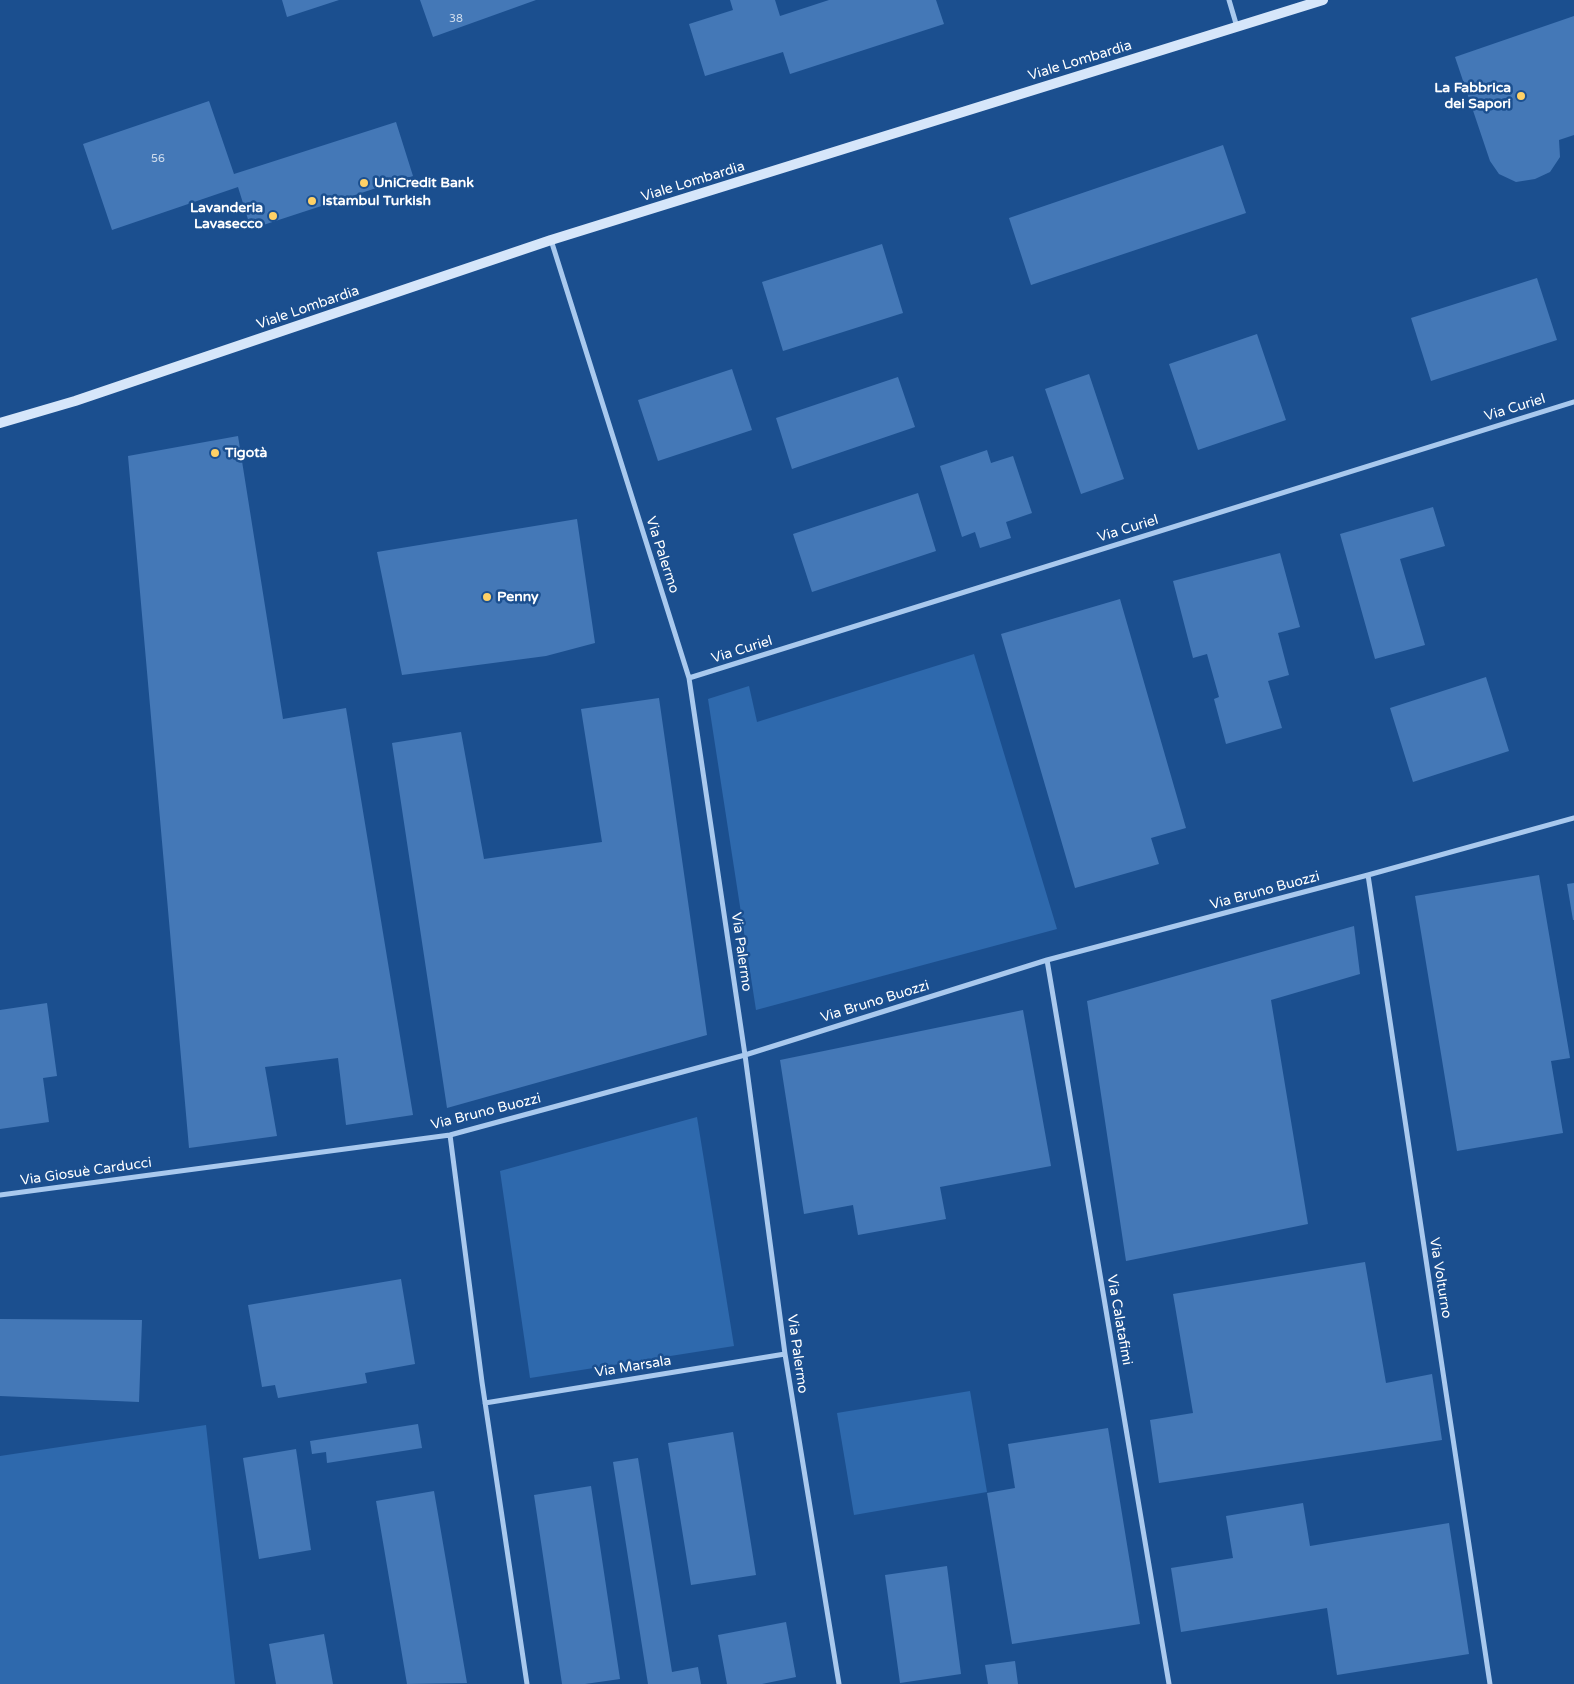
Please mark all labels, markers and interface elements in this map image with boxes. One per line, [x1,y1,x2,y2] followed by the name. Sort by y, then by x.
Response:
[449,12,463,26] house number: 38
[1026,37,1134,85] street label: Viale Lombardia
[1434,80,1511,112] place label: La Fabbrica dei Sapori
[1515,90,1527,102] marker: La Fabbrica dei Sapori
[151,152,165,166] house number: 56
[639,158,747,206] street label: Viale Lombardia
[374,175,474,191] place label: UniCredit Bank
[358,177,370,189] marker: UniCredit Bank
[322,193,431,209] place label: Istambul Turkish
[306,195,318,207] marker: Istambul Turkish
[190,200,263,232] place label: Lavanderia Lavasecco
[267,210,279,222] marker: Lavanderia Lavasecco
[254,283,362,333] street label: Viale Lombardia
[1482,391,1548,425] street label: Via Curiel
[225,445,267,461] place label: Tigotà
[209,447,221,459] marker: Tigotà
[1095,512,1161,546] street label: Via Curiel
[642,515,682,595] street label: Via Palermo
[497,589,539,605] place label: Penny
[481,591,493,603] marker: Penny
[709,633,775,667] street label: Via Curiel
[1208,868,1322,914] street label: Via Bruno Buozzi
[727,911,755,993] street label: Via Palermo
[819,977,931,1027] street label: Via Bruno Buozzi
[429,1090,543,1134] street label: Via Bruno Buozzi
[19,1154,153,1190] street label: Via Giosuè Carducci
[1425,1236,1455,1320] street label: Via Volturno
[1103,1273,1135,1367] street label: Via Calatafimi
[783,1313,811,1395] street label: Via Palermo
[594,1353,672,1381] street label: Via Marsala

